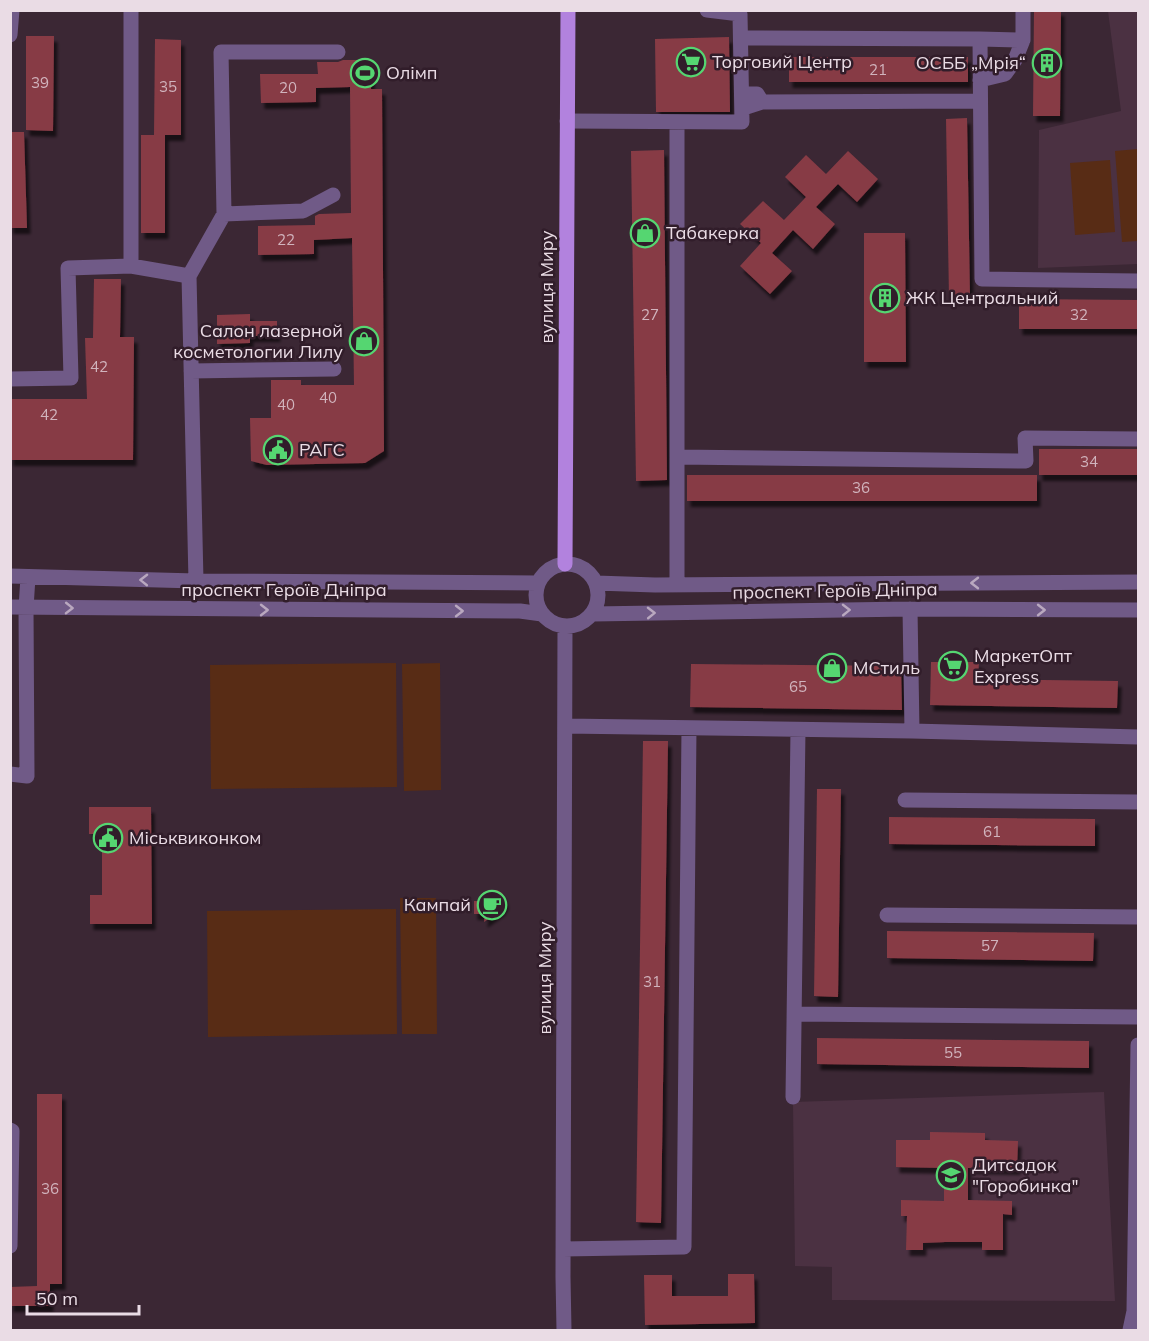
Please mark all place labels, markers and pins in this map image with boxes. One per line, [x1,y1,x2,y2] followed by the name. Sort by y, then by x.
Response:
[675,46,707,78] supermarket icon: Торговий Центр
[1031,47,1063,79] building icon: ОСББ „Мрія“
[712,50,852,73] place label: Торговий Центр
[916,51,1026,74] place label: ОСББ „Мрія“
[349,57,381,89] sports icon: Олімп
[386,61,438,84] place label: Олімп
[629,217,661,249] shop icon: Табакерка
[666,221,759,244] place label: Табакерка
[869,282,901,314] building icon: ЖК Центральний
[906,286,1058,309] place label: ЖК Центральний
[173,319,343,363] place label: Салон лазерной косметологии Лилу
[348,325,380,357] shop icon: Салон лазерной косметологии Лилу
[262,434,294,466] public building icon: РАГС
[299,438,345,461] place label: РАГС
[974,644,1073,688] place label: МаркетОпт Express
[937,650,969,682] supermarket icon: МаркетОпт Express
[816,652,848,684] shop icon: МСтиль
[853,656,920,679] place label: МСтиль
[92,822,124,854] public building icon: Міськвиконком
[129,826,261,849] place label: Міськвиконком
[476,889,508,921] cafe icon: Кампай
[404,893,471,916] place label: Кампай
[972,1153,1078,1197] place label: Дитсадок "Горобинка"
[935,1159,967,1191] school or university icon: Дитсадок "Горобинка"

